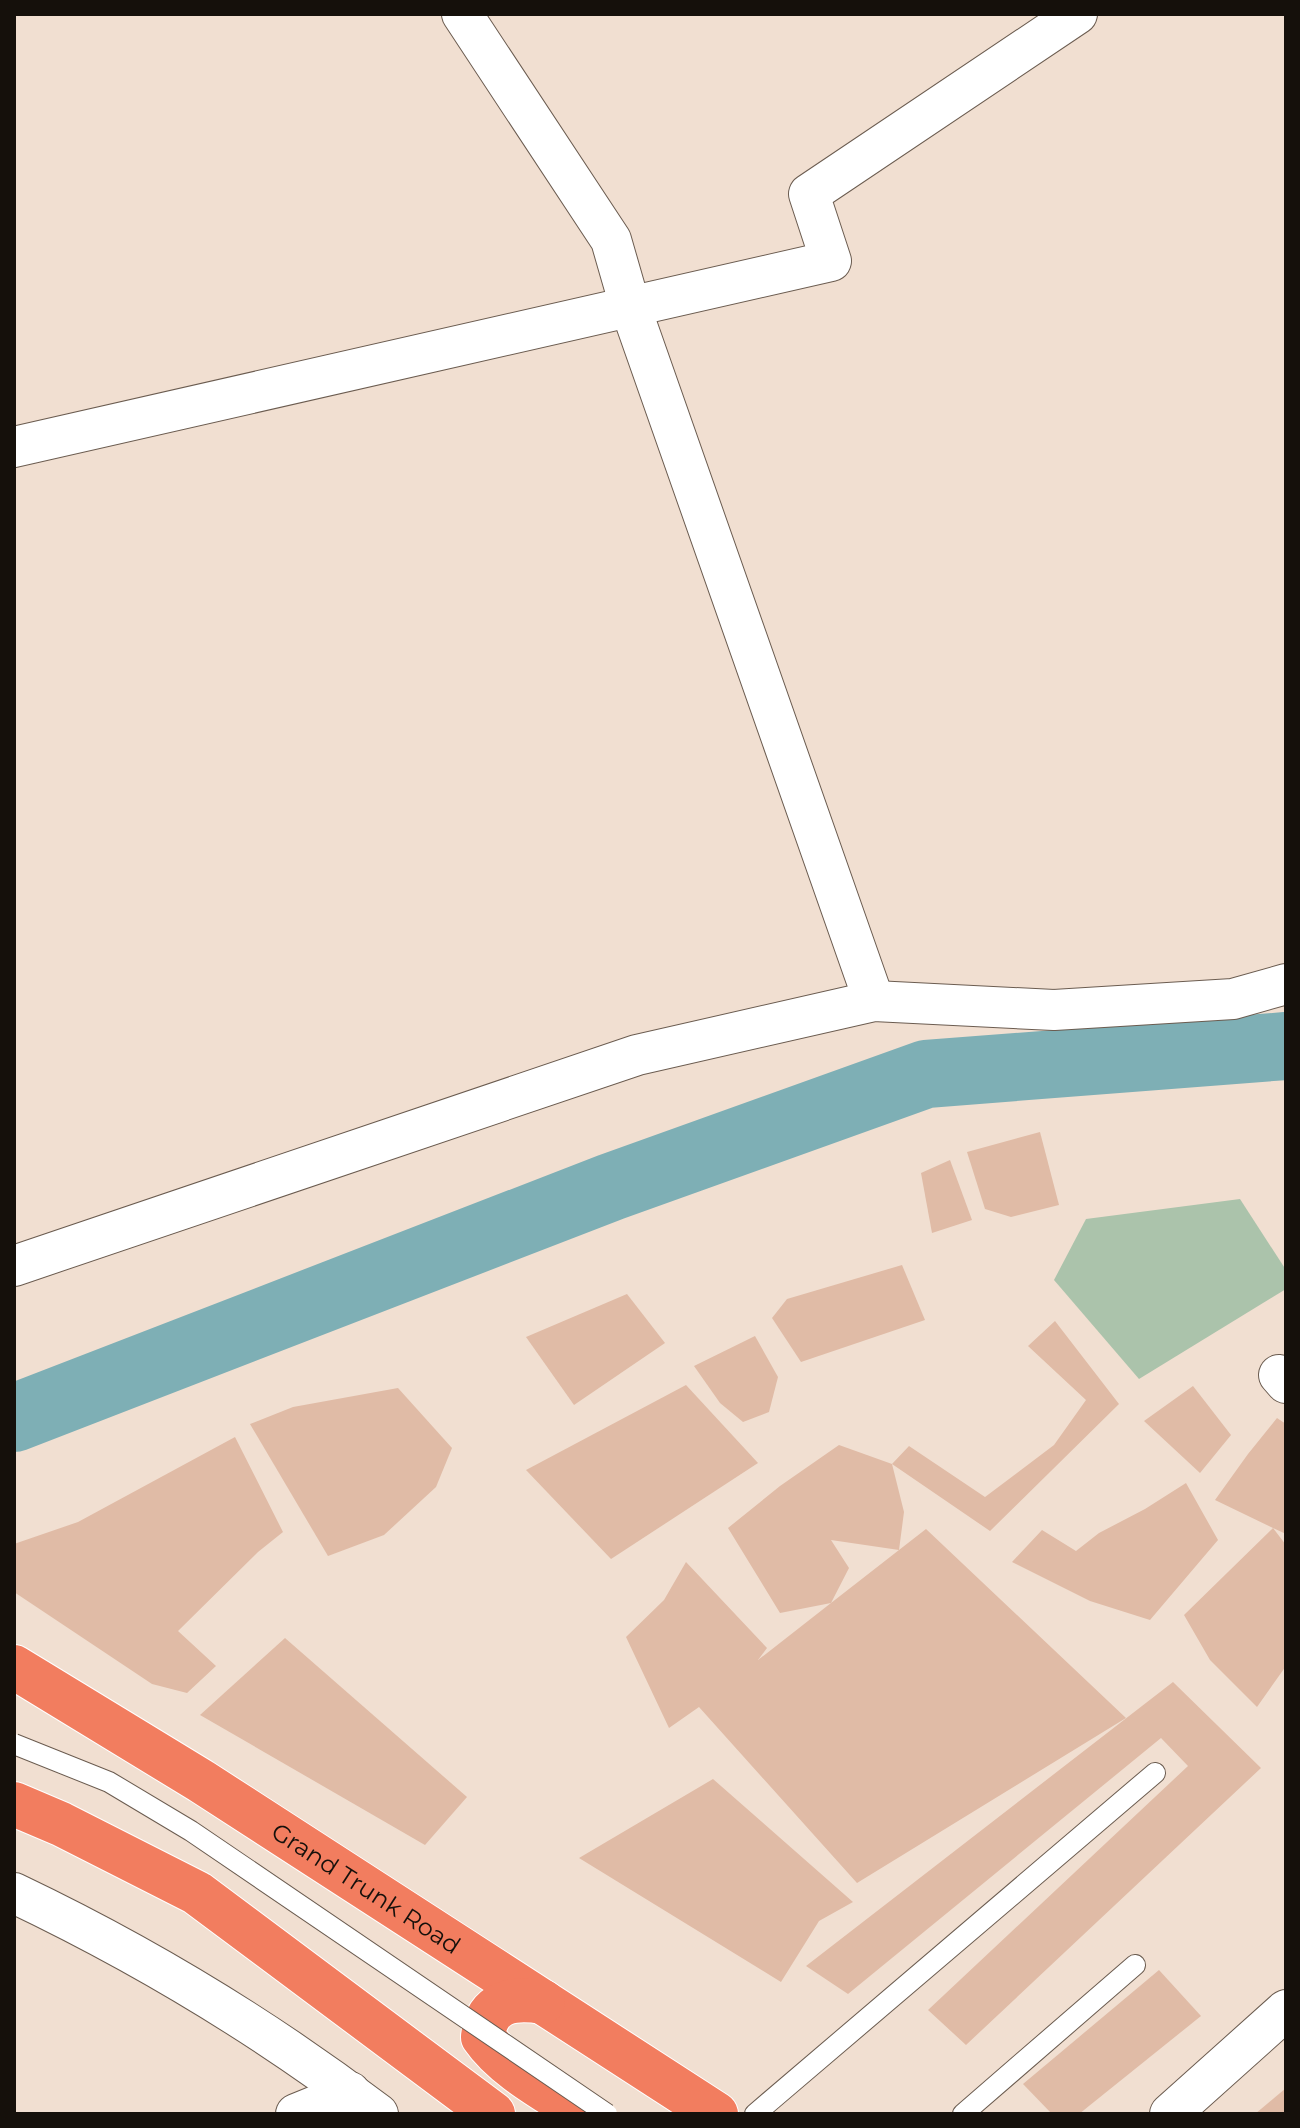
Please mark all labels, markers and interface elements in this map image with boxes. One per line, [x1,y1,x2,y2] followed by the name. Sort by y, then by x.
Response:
[267,1816,466,1960] street label: Grand Trunk Road

